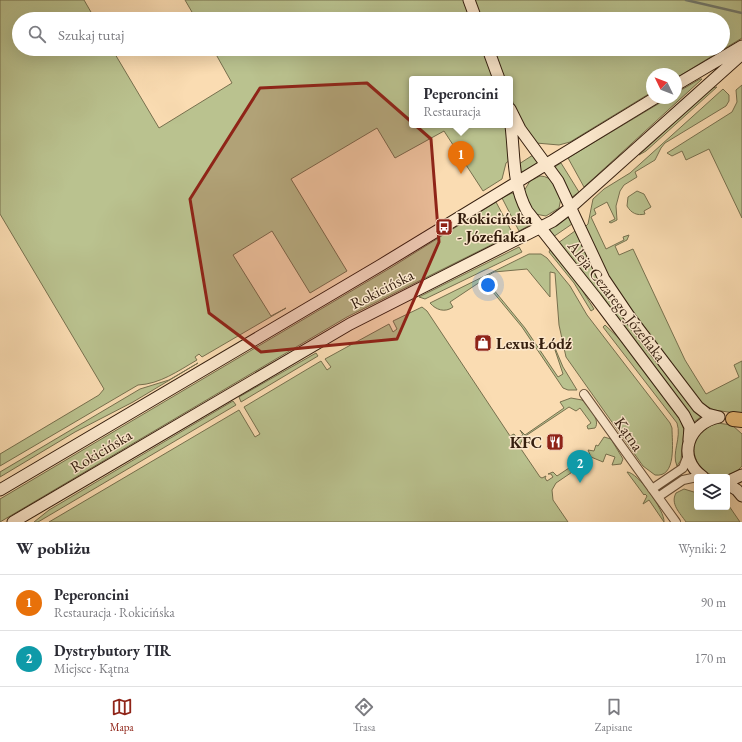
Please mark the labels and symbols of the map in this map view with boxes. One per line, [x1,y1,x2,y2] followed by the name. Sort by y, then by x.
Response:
[646,68,682,104] north arrow
[448,141,474,174] pin: 1
[457,208,533,247] place label: Rokicińska - Józefiaka
[434,217,454,237] bus stop icon: Rokicińska - Józefiaka
[563,235,671,366] street label: Aleja Cezarego Józefiaka
[347,264,418,314] street label: Rokicińska
[478,275,498,295] your location
[473,333,493,353] shop icon: Lexus Łódź
[496,333,572,354] place label: Lexus Łódź
[610,413,649,456] street label: Kątna
[66,424,136,478] street label: Rokicińska
[510,432,542,453] place label: KFC
[545,432,565,452] restaurant icon: KFC
[567,450,593,483] pin: 2

